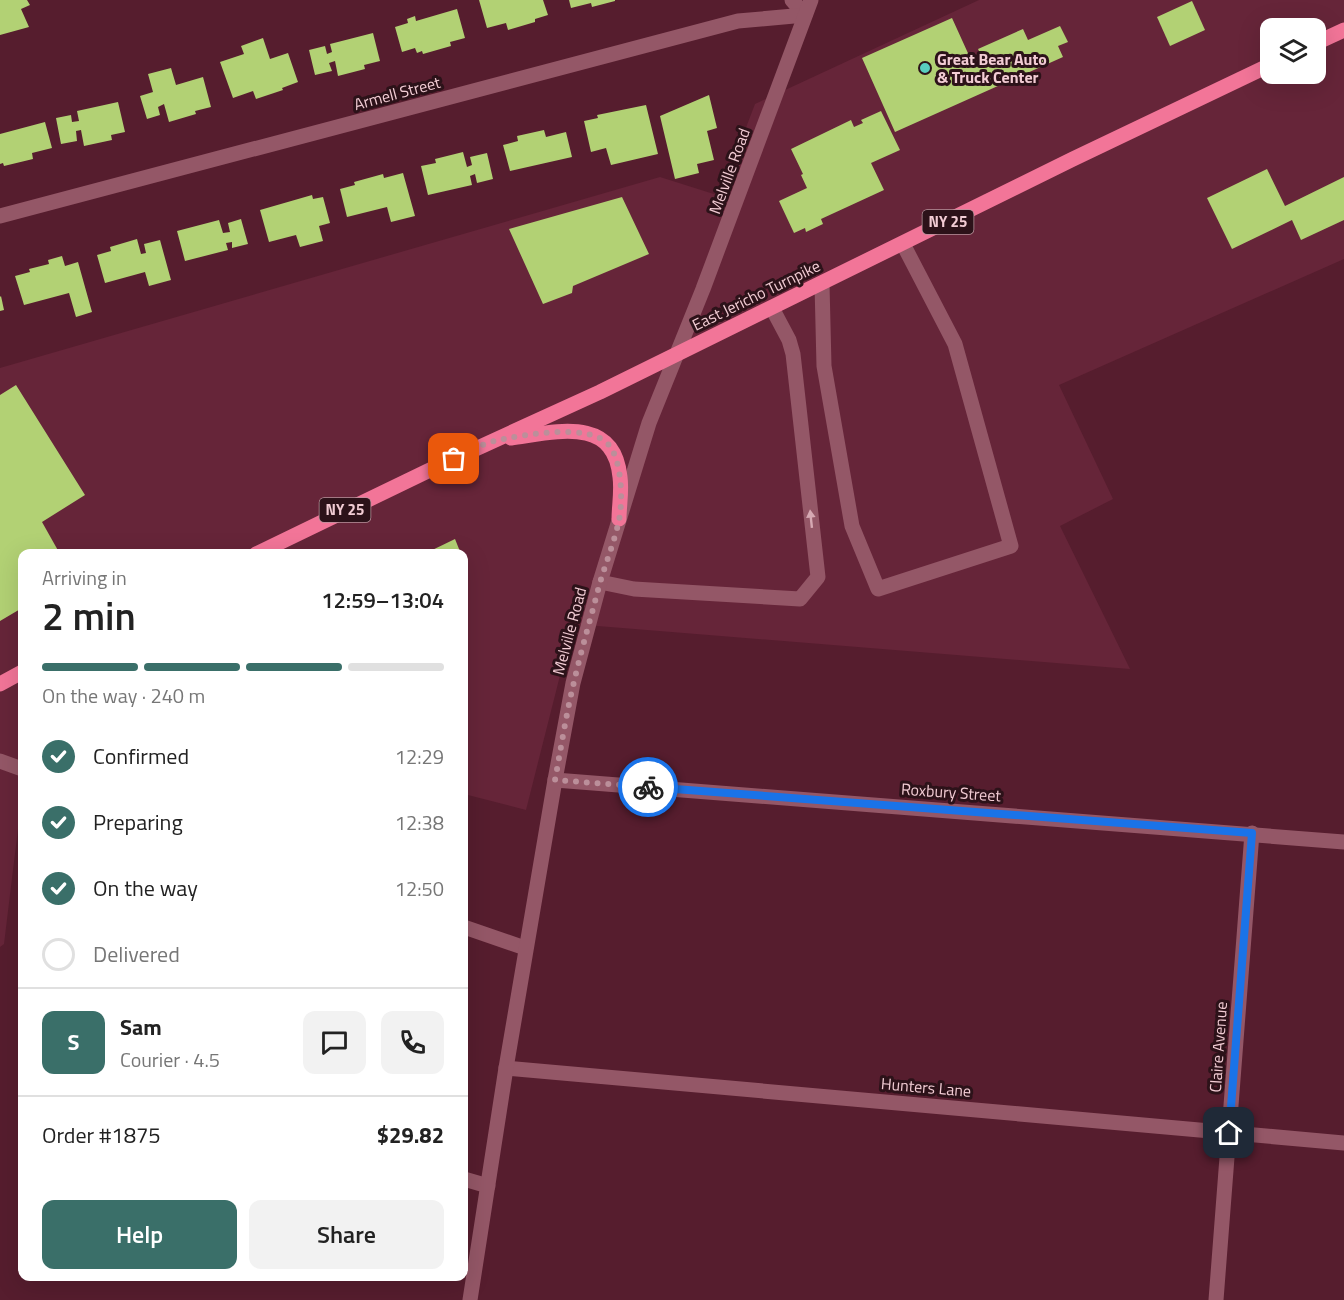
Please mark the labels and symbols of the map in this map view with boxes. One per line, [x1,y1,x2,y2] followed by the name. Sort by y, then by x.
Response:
[937,47,1047,89] place label: Great Bear Auto & Truck Center
[918,61,932,75] marker: Great Bear Auto & Truck Center
[351,70,443,116] street label: Armell Street
[702,125,756,217] street label: Melville Road
[922,210,974,234] road number: NY 25
[688,254,824,336] street label: East Jericho Turnpike
[428,433,479,484] pin
[320,498,370,522] road number: NY 25
[806,510,816,529] one-way arrow
[546,584,592,678] street label: Melville Road
[618,757,678,817] courier
[900,777,1002,807] street label: Roxbury Street
[1203,1001,1233,1093] street label: Claire Avenue
[880,1071,972,1103] street label: Hunters Lane
[1203,1107,1254,1158] pin

